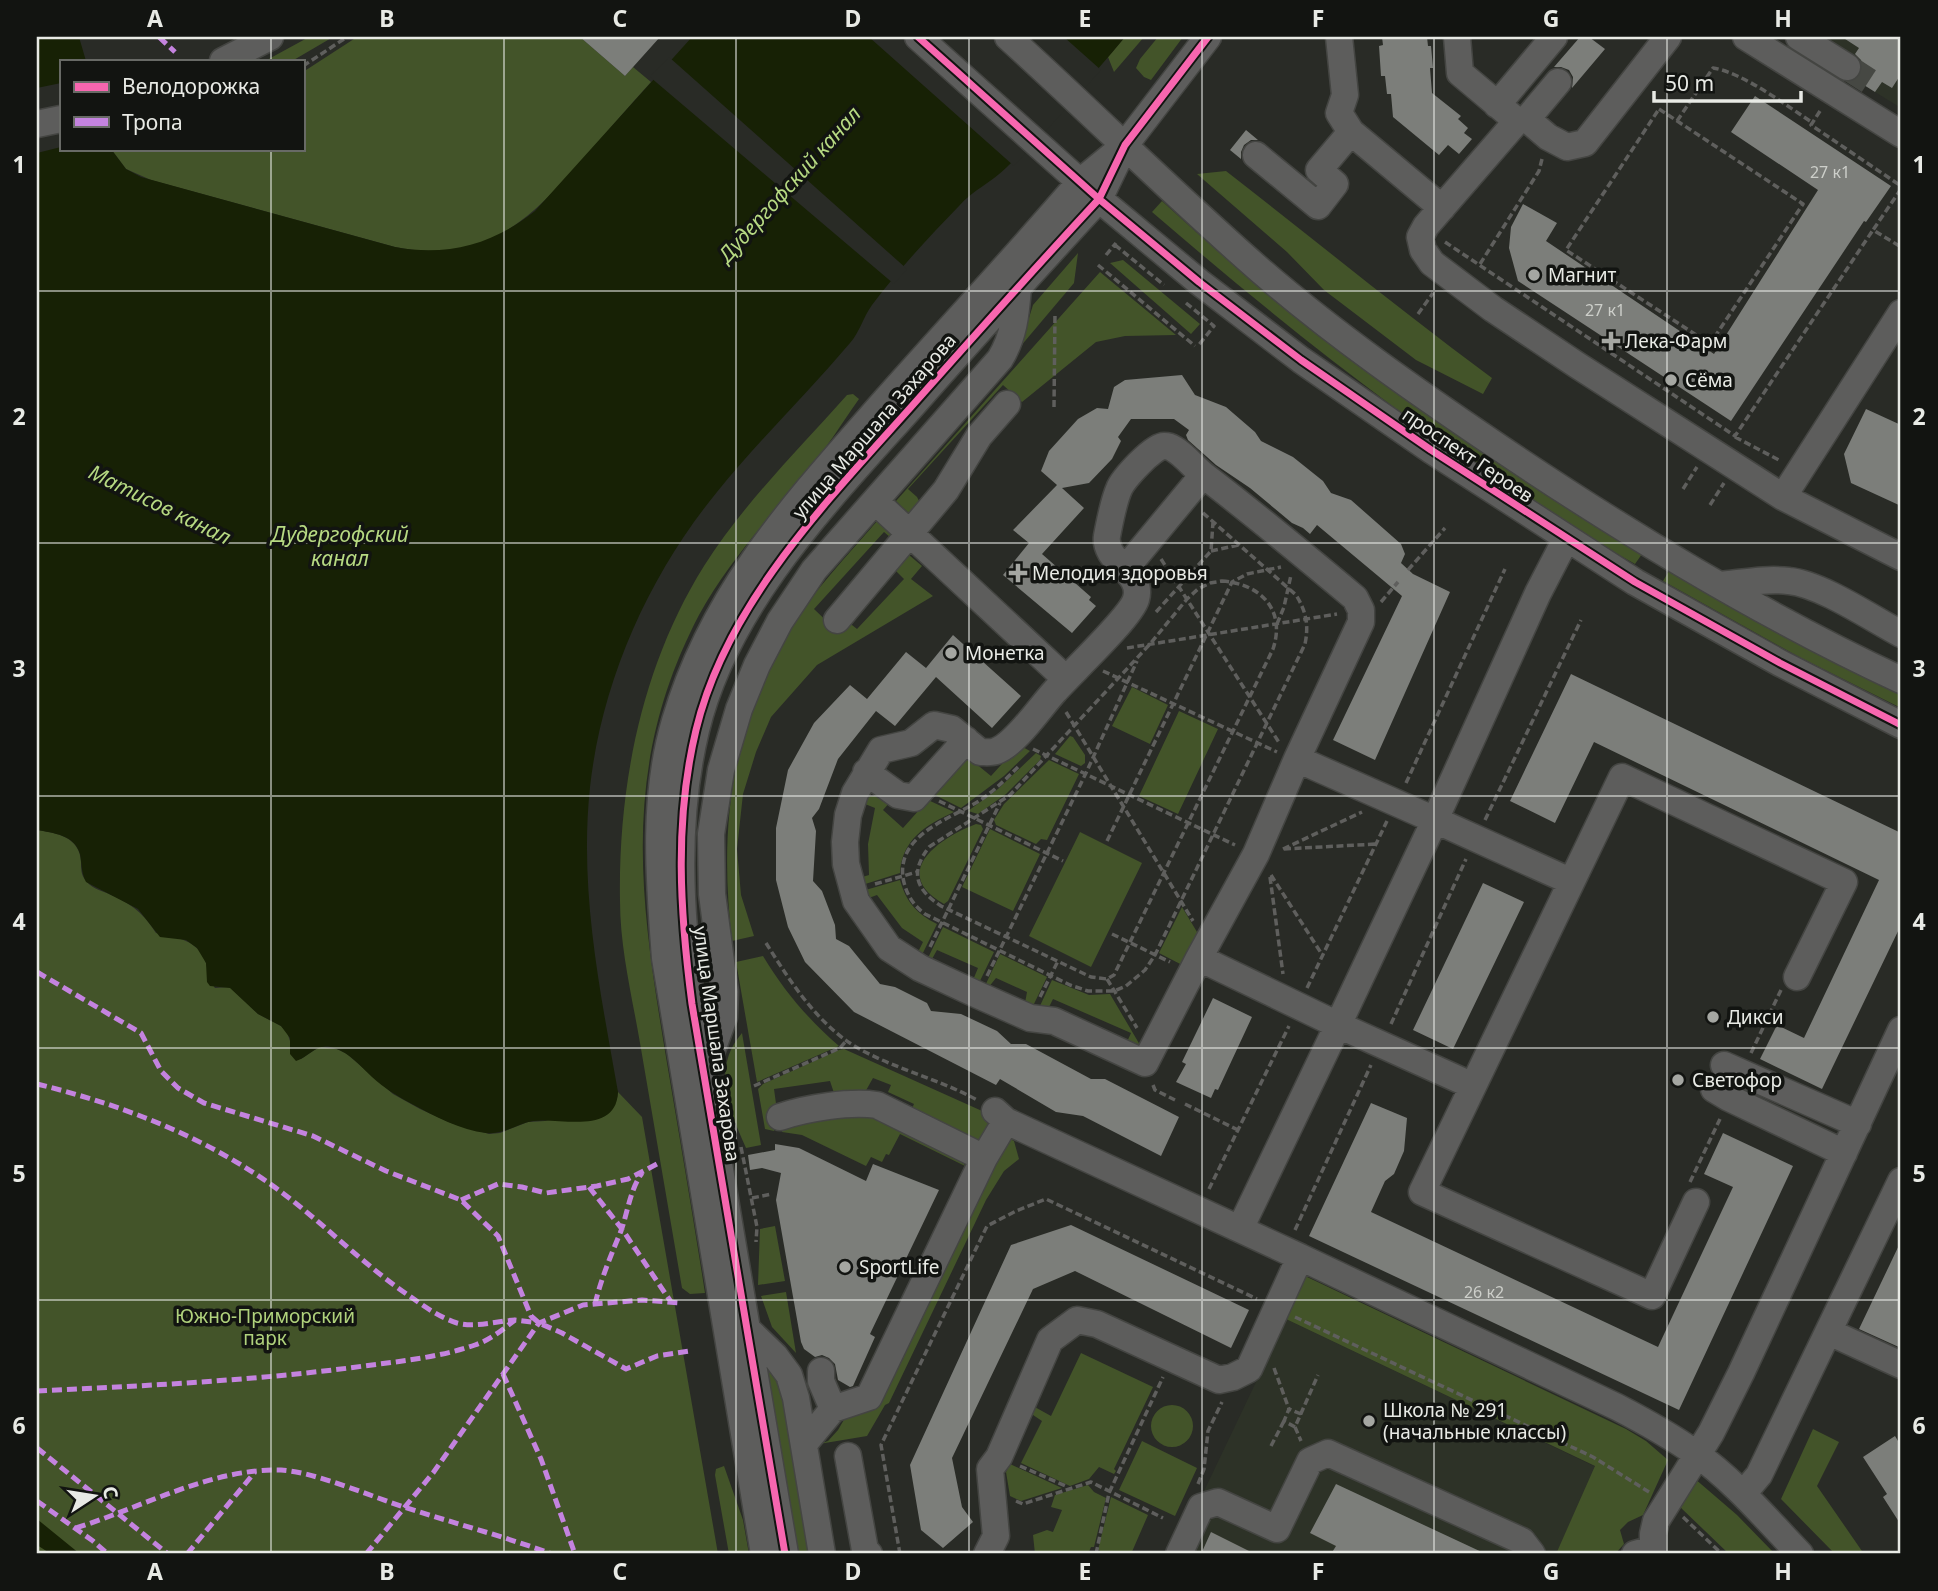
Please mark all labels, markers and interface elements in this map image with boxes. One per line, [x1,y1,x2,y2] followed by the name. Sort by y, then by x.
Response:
[147,2,163,34] text: A
[379,2,395,34] text: B
[613,2,628,34] text: C
[845,2,861,34] text: D
[1079,2,1091,34] text: E
[1312,2,1324,34] text: F
[1543,2,1559,34] text: G
[1774,2,1792,34] text: H
[60,60,304,150] legend
[1654,60,1801,104] scale bar
[1665,69,1714,97] text: 50 m
[122,72,260,100] text: Велодорожка
[710,100,867,269] water label: Дудергофский канал
[122,108,183,136] text: Тропа
[12,148,26,180] text: 1
[1912,148,1926,180] text: 1
[1810,161,1850,183] house number: 27 к1
[1548,262,1617,288] place label: Магнит
[1526,267,1542,283] marker: Магнит
[1585,299,1625,321] house number: 27 к1
[786,328,962,524] street label: улица Маршала Захарова
[1625,328,1727,354] place label: Лека-Фарм
[1603,333,1619,349] marker: Лека-Фарм
[1685,367,1733,393] place label: Сёма
[1663,372,1679,388] marker: Сёма
[12,400,26,432] text: 2
[1912,400,1926,432] text: 2
[1397,401,1539,509] street label: проспект Героев
[84,457,236,551] water label: Матисов канал
[269,520,409,572] water label: Дудергофский канал
[1032,560,1208,586] place label: Мелодия здоровья
[1010,565,1026,581] marker: Мелодия здоровья
[965,640,1045,666] place label: Монетка
[943,645,959,661] marker: Монетка
[12,652,26,684] text: 3
[1912,652,1926,684] text: 3
[12,905,26,937] text: 4
[1912,905,1926,937] text: 4
[688,925,746,1163] street label: улица Маршала Захарова
[1727,1004,1784,1030] place label: Дикси
[1705,1009,1721,1025] marker: Дикси
[1692,1067,1782,1093] place label: Светофор
[1670,1072,1686,1088] marker: Светофор
[12,1157,26,1189] text: 5
[1912,1157,1926,1189] text: 5
[859,1254,939,1280] place label: SportLife
[837,1259,853,1275] marker: SportLife
[1464,1281,1504,1303] house number: 26 к2
[175,1303,355,1351] park label: Южно-Приморский парк
[1383,1397,1566,1445] place label: Школа № 291 (начальные классы)
[12,1409,26,1441] text: 6
[1912,1409,1926,1441] text: 6
[1361,1413,1377,1429] marker: Школа № 291 (начальные классы)
[60,1462,130,1532] north arrow
[97,1484,125,1501] text: С
[147,1555,163,1587] text: A
[379,1555,395,1587] text: B
[613,1555,628,1587] text: C
[845,1555,861,1587] text: D
[1079,1555,1091,1587] text: E
[1312,1555,1324,1587] text: F
[1543,1555,1559,1587] text: G
[1774,1555,1792,1587] text: H

